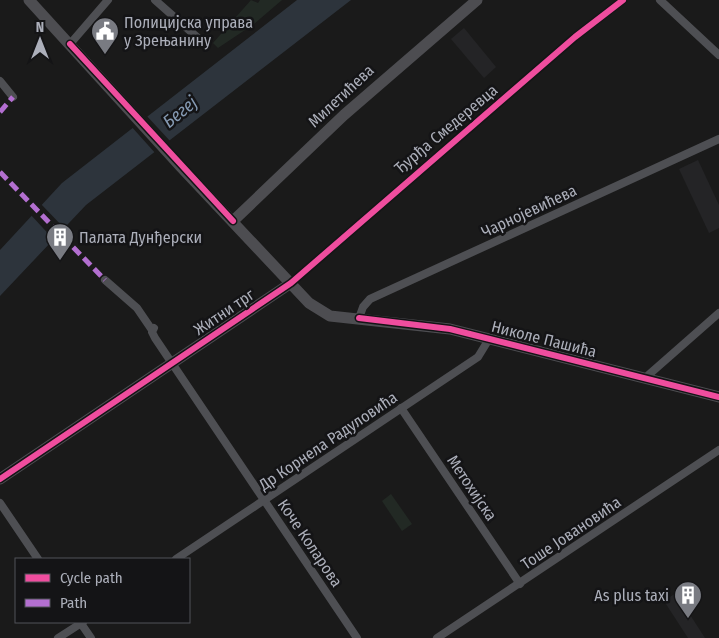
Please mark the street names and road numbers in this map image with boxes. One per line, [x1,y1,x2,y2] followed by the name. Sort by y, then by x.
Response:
[304,61,378,131] street label: Милетићева
[391,80,501,178] street label: Ђурђа Смедеревца
[478,181,580,241] street label: Чарнојевићева
[190,284,259,339] street label: Житни трг
[489,317,599,361] street label: Николе Пашића
[254,388,401,495] street label: Др Корнела Радуловића
[443,452,501,524] street label: Метохијска
[517,492,625,573] street label: Тоше Јовановића
[274,496,346,591] street label: Коче Коларова

